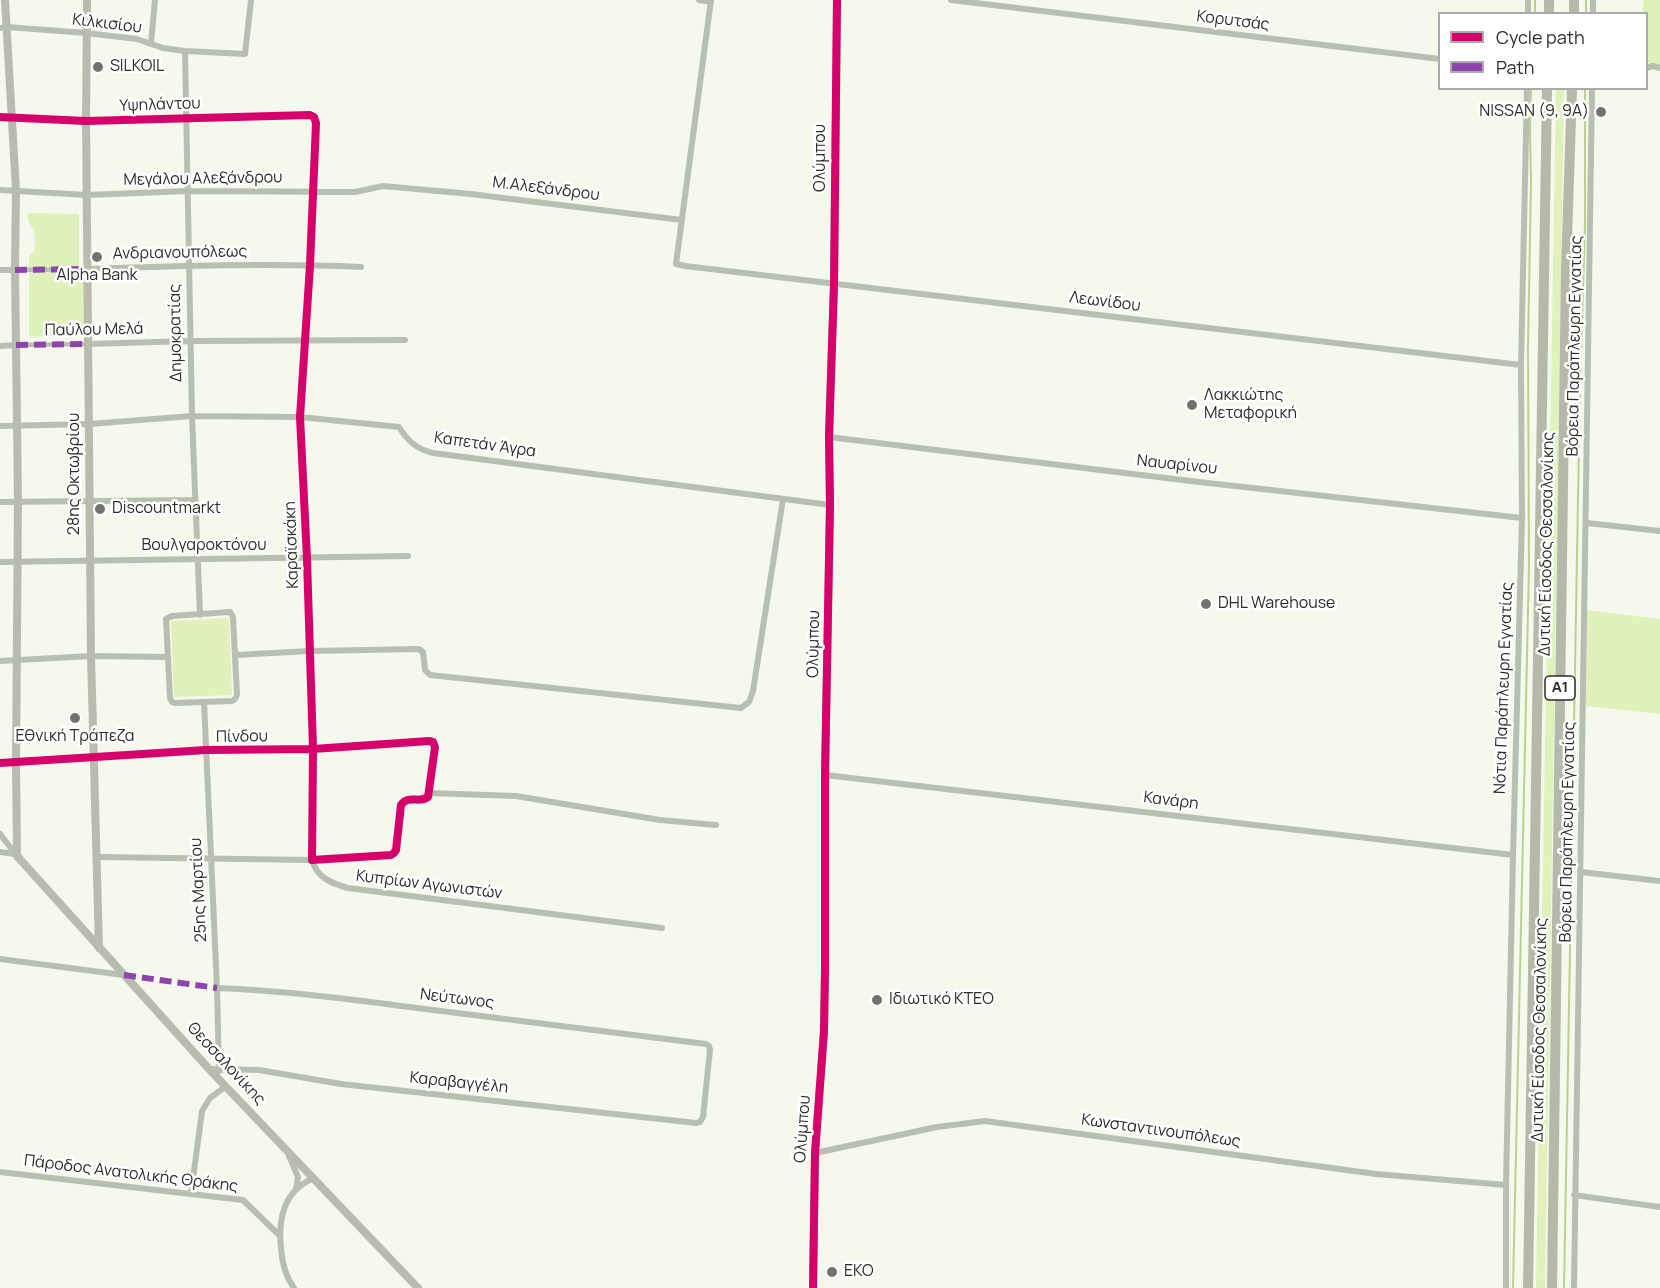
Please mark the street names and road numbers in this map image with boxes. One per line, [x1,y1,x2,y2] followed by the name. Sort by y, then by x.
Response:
[1195,7,1271,35] street label: Κορυτσάς
[71,10,143,38] street label: Κιλκισίου
[119,94,201,116] street label: Υψηλάντου
[811,124,831,192] street label: Ολύμπου
[123,168,283,190] street label: Μεγάλου Αλεξάνδρου
[491,173,601,205] street label: Μ.Αλεξάνδρου
[1563,236,1587,456] street label: Βόρεια Παράπλευρη Εγνατίας
[113,242,247,264] street label: Ανδριανουπόλεως
[166,284,186,382] street label: Δημοκρατίας
[1068,288,1142,316] street label: Λεωνίδου
[45,320,143,340] street label: Παύλου Μελά
[65,413,85,535] street label: 28ης Οκτωβρίου
[433,428,537,462] street label: Καπετάν Άγρα
[1535,432,1559,656] street label: Δυτική Είσοδος Θεσσαλονίκης
[1136,451,1218,479] street label: Ναυαρίνου
[281,501,303,589] street label: Καραϊσκάκη
[141,536,267,556] street label: Βουλγαροκτόνου
[1491,582,1517,794] street label: Νότια Παράπλευρη Εγνατίας
[804,610,824,678] street label: Ολύμπου
[1545,676,1575,700] road number: Α1
[1556,722,1580,942] street label: Βόρεια Παράπλευρη Εγνατίας
[216,727,268,747] street label: Πίνδου
[1142,788,1200,814] street label: Κανάρη
[187,837,211,943] street label: 25ης Μαρτίου
[355,867,503,903] street label: Κυπρίων Αγωνιστών
[1528,918,1552,1142] street label: Δυτική Είσοδος Θεσσαλονίκης
[419,985,495,1013] street label: Νεύτωνος
[183,1019,269,1109] street label: Θεσσαλονίκης
[409,1068,509,1098] street label: Καραβαγγέλη
[791,1094,815,1164] street label: Ολύμπου
[1080,1110,1242,1152] street label: Κωνσταντινουπόλεως
[23,1151,239,1197] street label: Πάροδος Ανατολικής Θράκης

